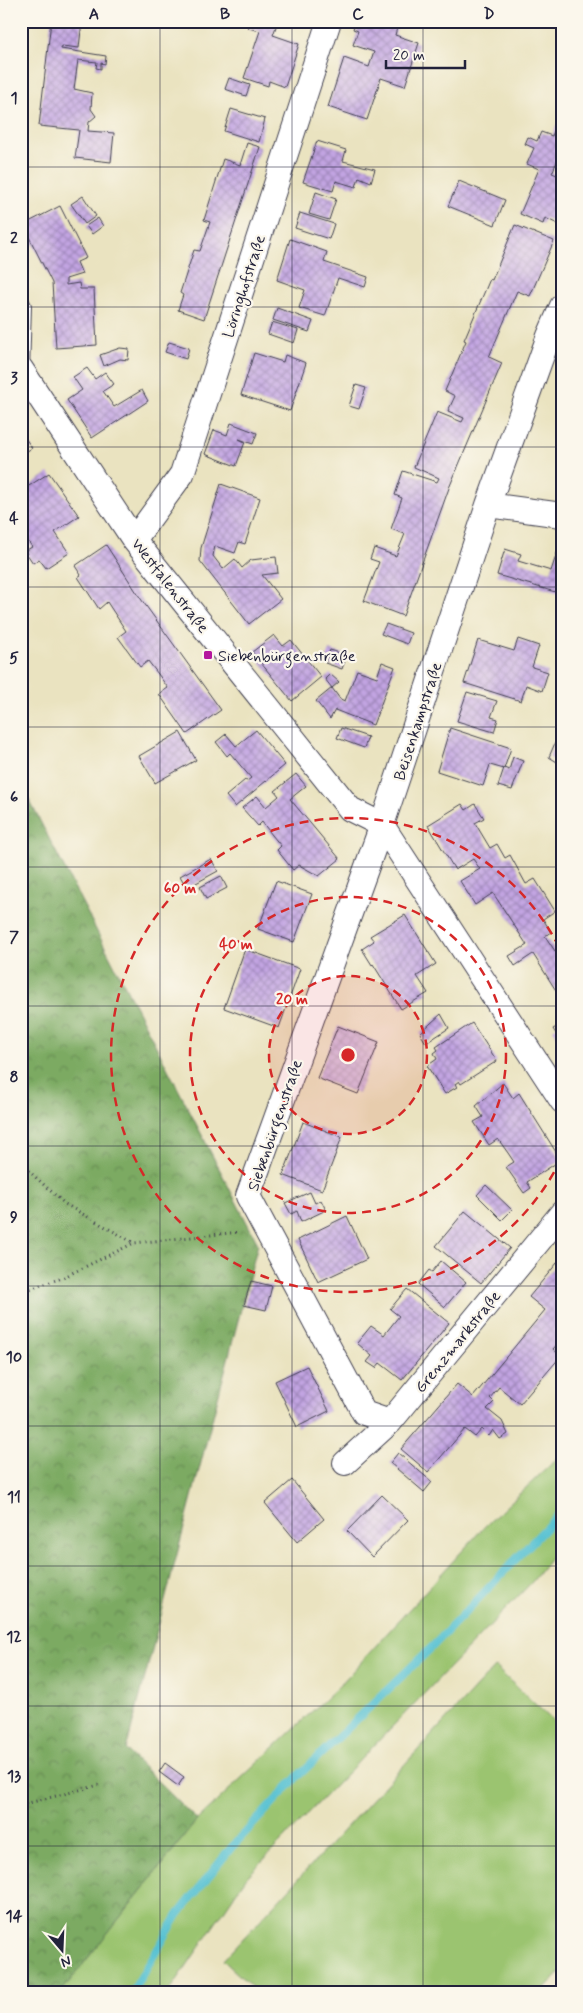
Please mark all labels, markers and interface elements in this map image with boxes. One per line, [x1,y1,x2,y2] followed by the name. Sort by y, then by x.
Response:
[89,4,99,25] text: A
[220,4,230,25] text: B
[352,4,364,25] text: C
[483,4,495,25] text: D
[386,38,464,70] scale bar
[393,46,425,66] text: 20 m
[10,88,18,109] text: 1
[10,228,18,249] text: 2
[218,232,272,341] street label: Löringhofstraße
[10,368,18,389] text: 3
[9,508,19,529] text: 4
[126,534,213,638] street label: Westfalenstraße
[218,646,356,668] place label: Siebenbürgenstraße
[9,648,19,669] text: 5
[202,649,214,661] marker: Siebenbürgenstraße
[389,659,447,783] street label: Beisenkampstraße
[10,787,18,808] text: 6
[164,879,196,899] text: 60 m
[9,927,19,948] text: 7
[219,935,253,955] text: 40 m
[276,990,308,1010] text: 20 m
[339,1046,357,1064] centre of rings
[243,1057,309,1194] street label: Siebenbürgenstraße
[9,1067,19,1088] text: 8
[10,1207,18,1228] text: 9
[410,1286,506,1397] street label: Grenzmarkstraße
[6,1347,22,1368] text: 10
[7,1487,21,1508] text: 11
[6,1627,22,1648] text: 12
[7,1766,21,1787] text: 13
[6,1906,23,1927] text: 14
[38,1926,88,1976] north arrow
[59,1951,73,1971] text: N

